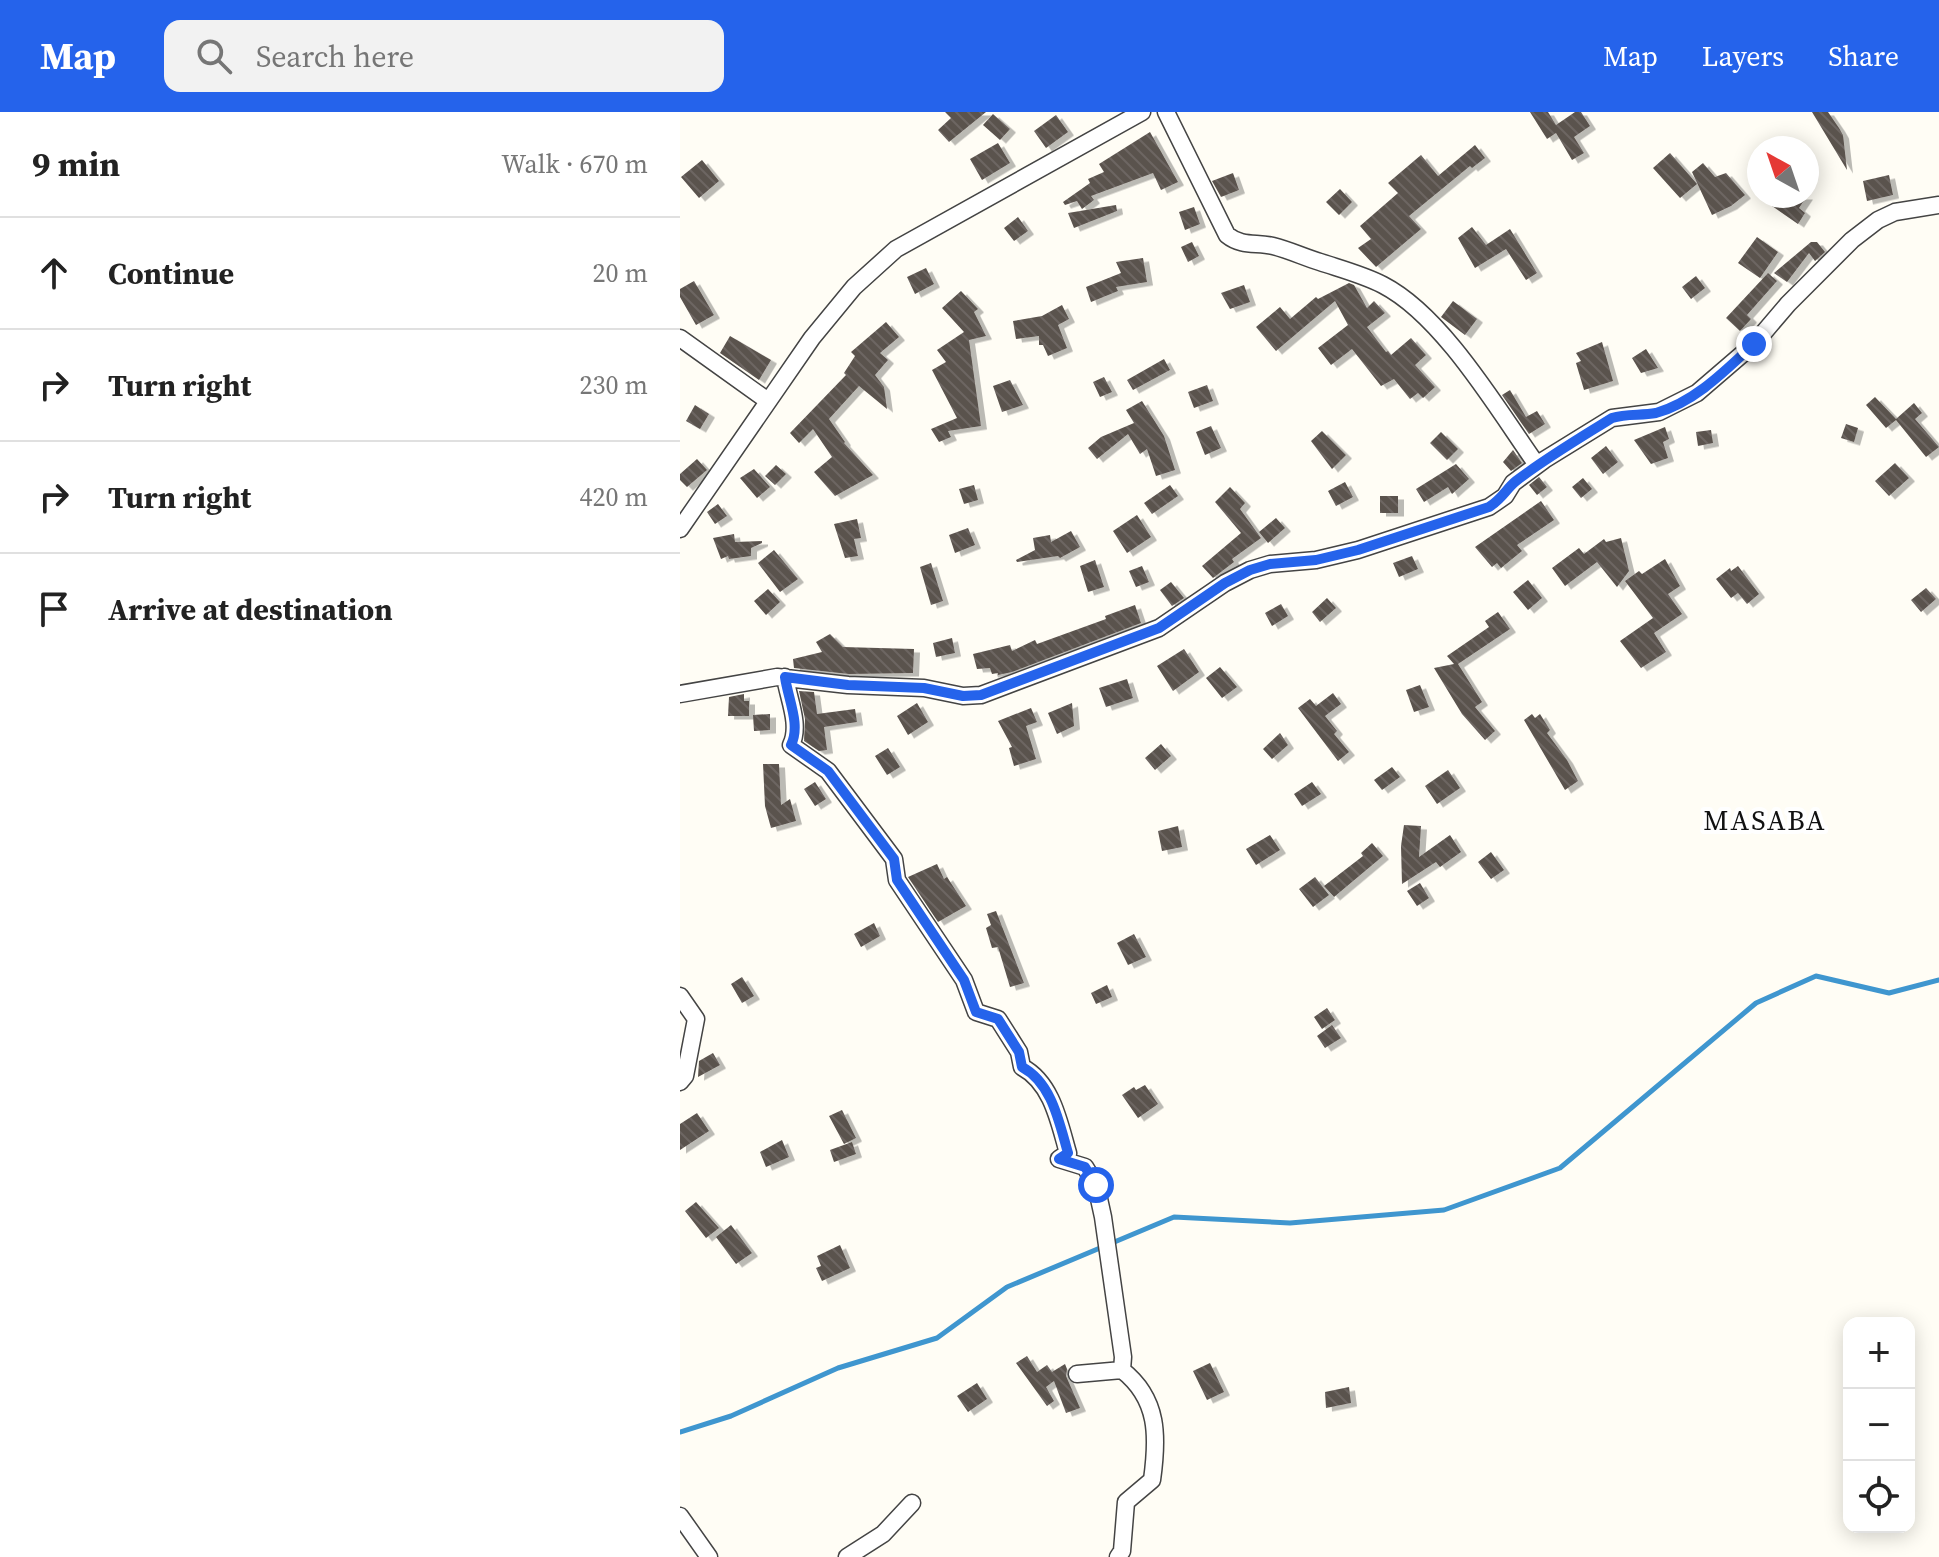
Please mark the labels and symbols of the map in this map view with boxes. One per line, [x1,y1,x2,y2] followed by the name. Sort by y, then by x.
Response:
[1747,136,1819,208] north arrow
[1736,326,1772,362] route end
[1703,801,1827,839] district label: MASABA
[1078,1167,1114,1203] route start

